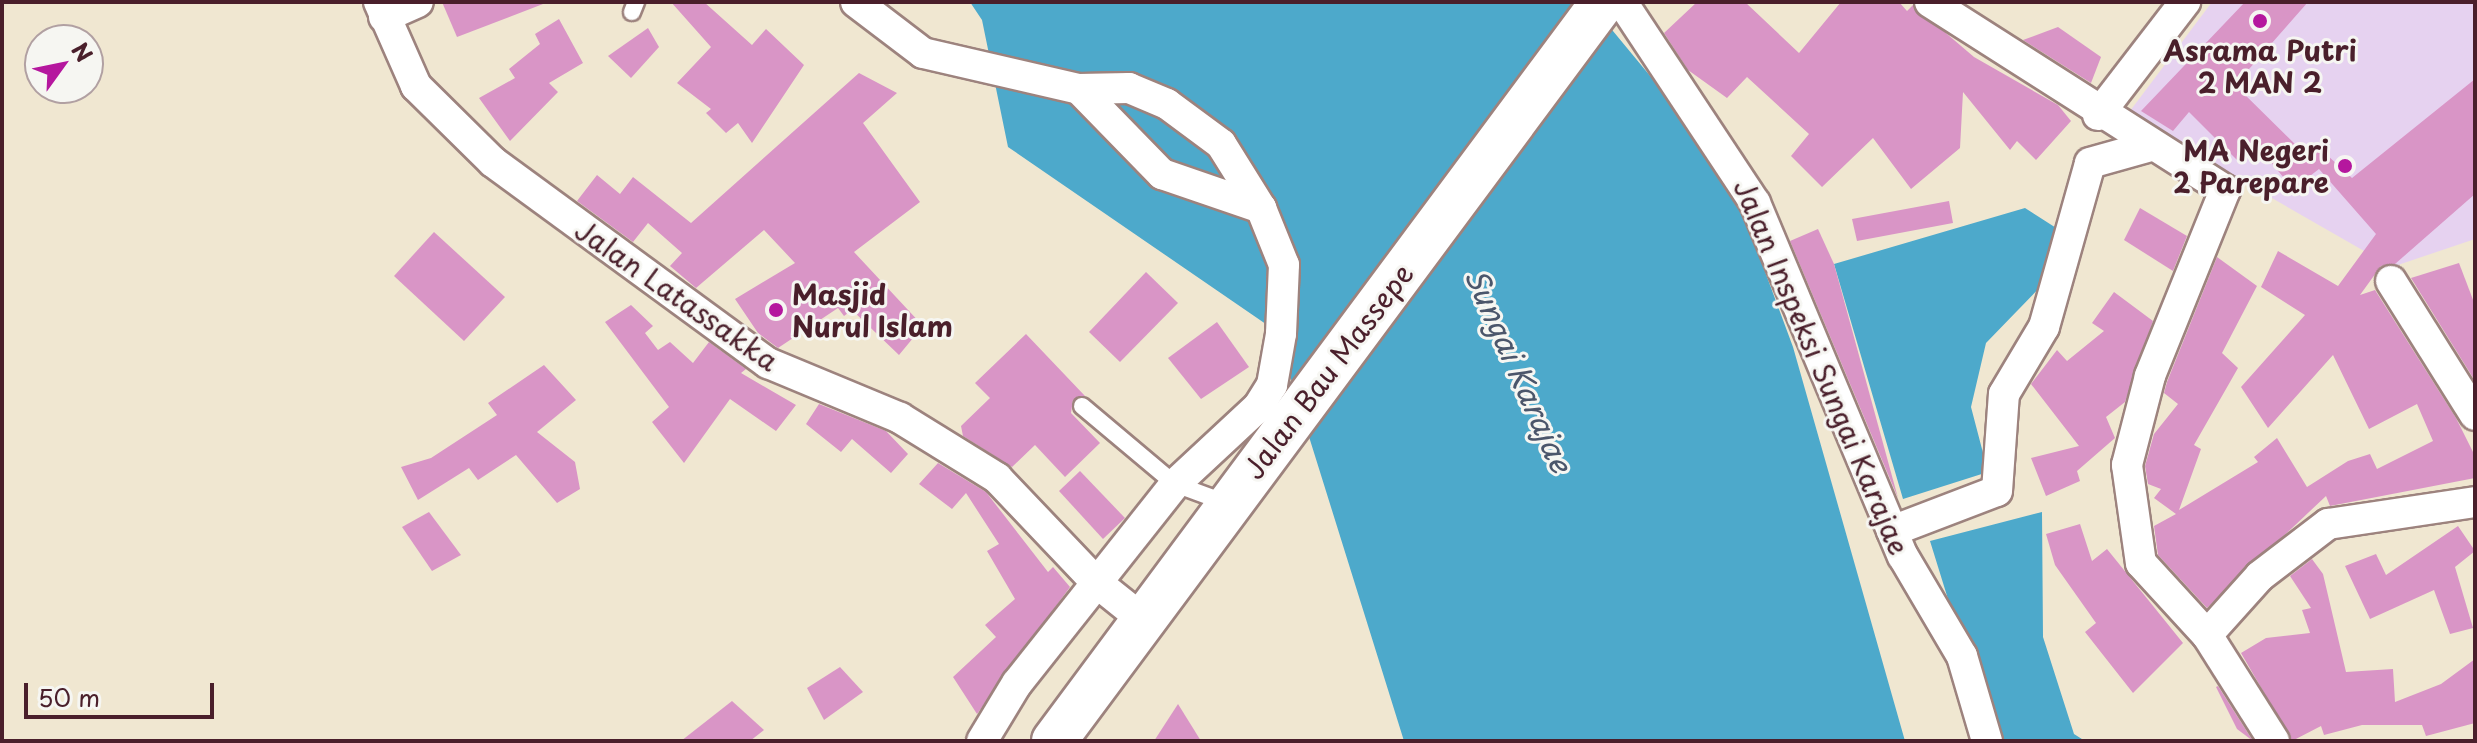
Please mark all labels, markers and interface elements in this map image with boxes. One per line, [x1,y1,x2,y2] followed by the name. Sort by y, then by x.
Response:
[2251,12,2269,30] marker: Asrama Putri 2 MAN 2
[24,24,104,104] north arrow
[2164,33,2356,99] place label: Asrama Putri 2 MAN 2
[64,35,101,68] text: N
[2170,133,2329,199] place label: MA Negeri 2 Parepare
[2336,157,2354,175] marker: MA Negeri 2 Parepare
[1727,174,1917,560] street label: Jalan Inspeksi Sungai Karajae
[569,212,785,378] street label: Jalan Latassakka
[1235,256,1421,486] street label: Jalan Bau Massepe
[1458,262,1580,478] water label: Sungai Karajae
[792,277,954,343] place label: Masjid Nurul Islam
[767,301,785,319] marker: Masjid Nurul Islam
[28,667,218,717] scale bar
[38,679,100,715] text: 50 m

